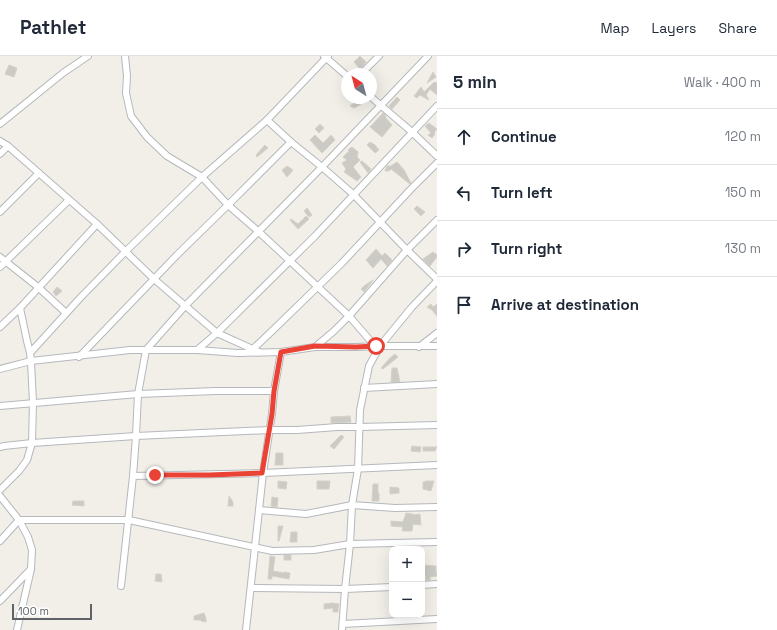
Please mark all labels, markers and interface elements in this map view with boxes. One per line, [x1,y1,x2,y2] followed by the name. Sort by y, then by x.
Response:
[20,15,86,40] text: Pathlet
[600,19,630,37] text: Map
[652,19,696,37] text: Layers
[718,19,757,37] text: Share
[341,68,377,104] north arrow
[453,71,497,93] text: 5 min
[684,74,761,91] text: Walk · 400 m
[453,126,475,148] icon: ahead
[491,127,557,146] text: Continue
[725,128,761,145] text: 120 m
[453,182,475,204] icon: left
[491,183,553,202] text: Turn left
[725,184,761,201] text: 150 m
[453,238,475,260] icon: right
[491,239,562,258] text: Turn right
[725,240,761,257] text: 130 m
[453,294,475,316] icon: arrive
[491,295,639,314] text: Arrive at destination
[367,337,385,355] route start
[146,466,164,484] route end
[389,546,425,618] map controls
[389,546,425,582] button: +
[389,582,425,618] button: −
[12,602,92,621] scale bar
[18,604,49,618] text: 100 m

